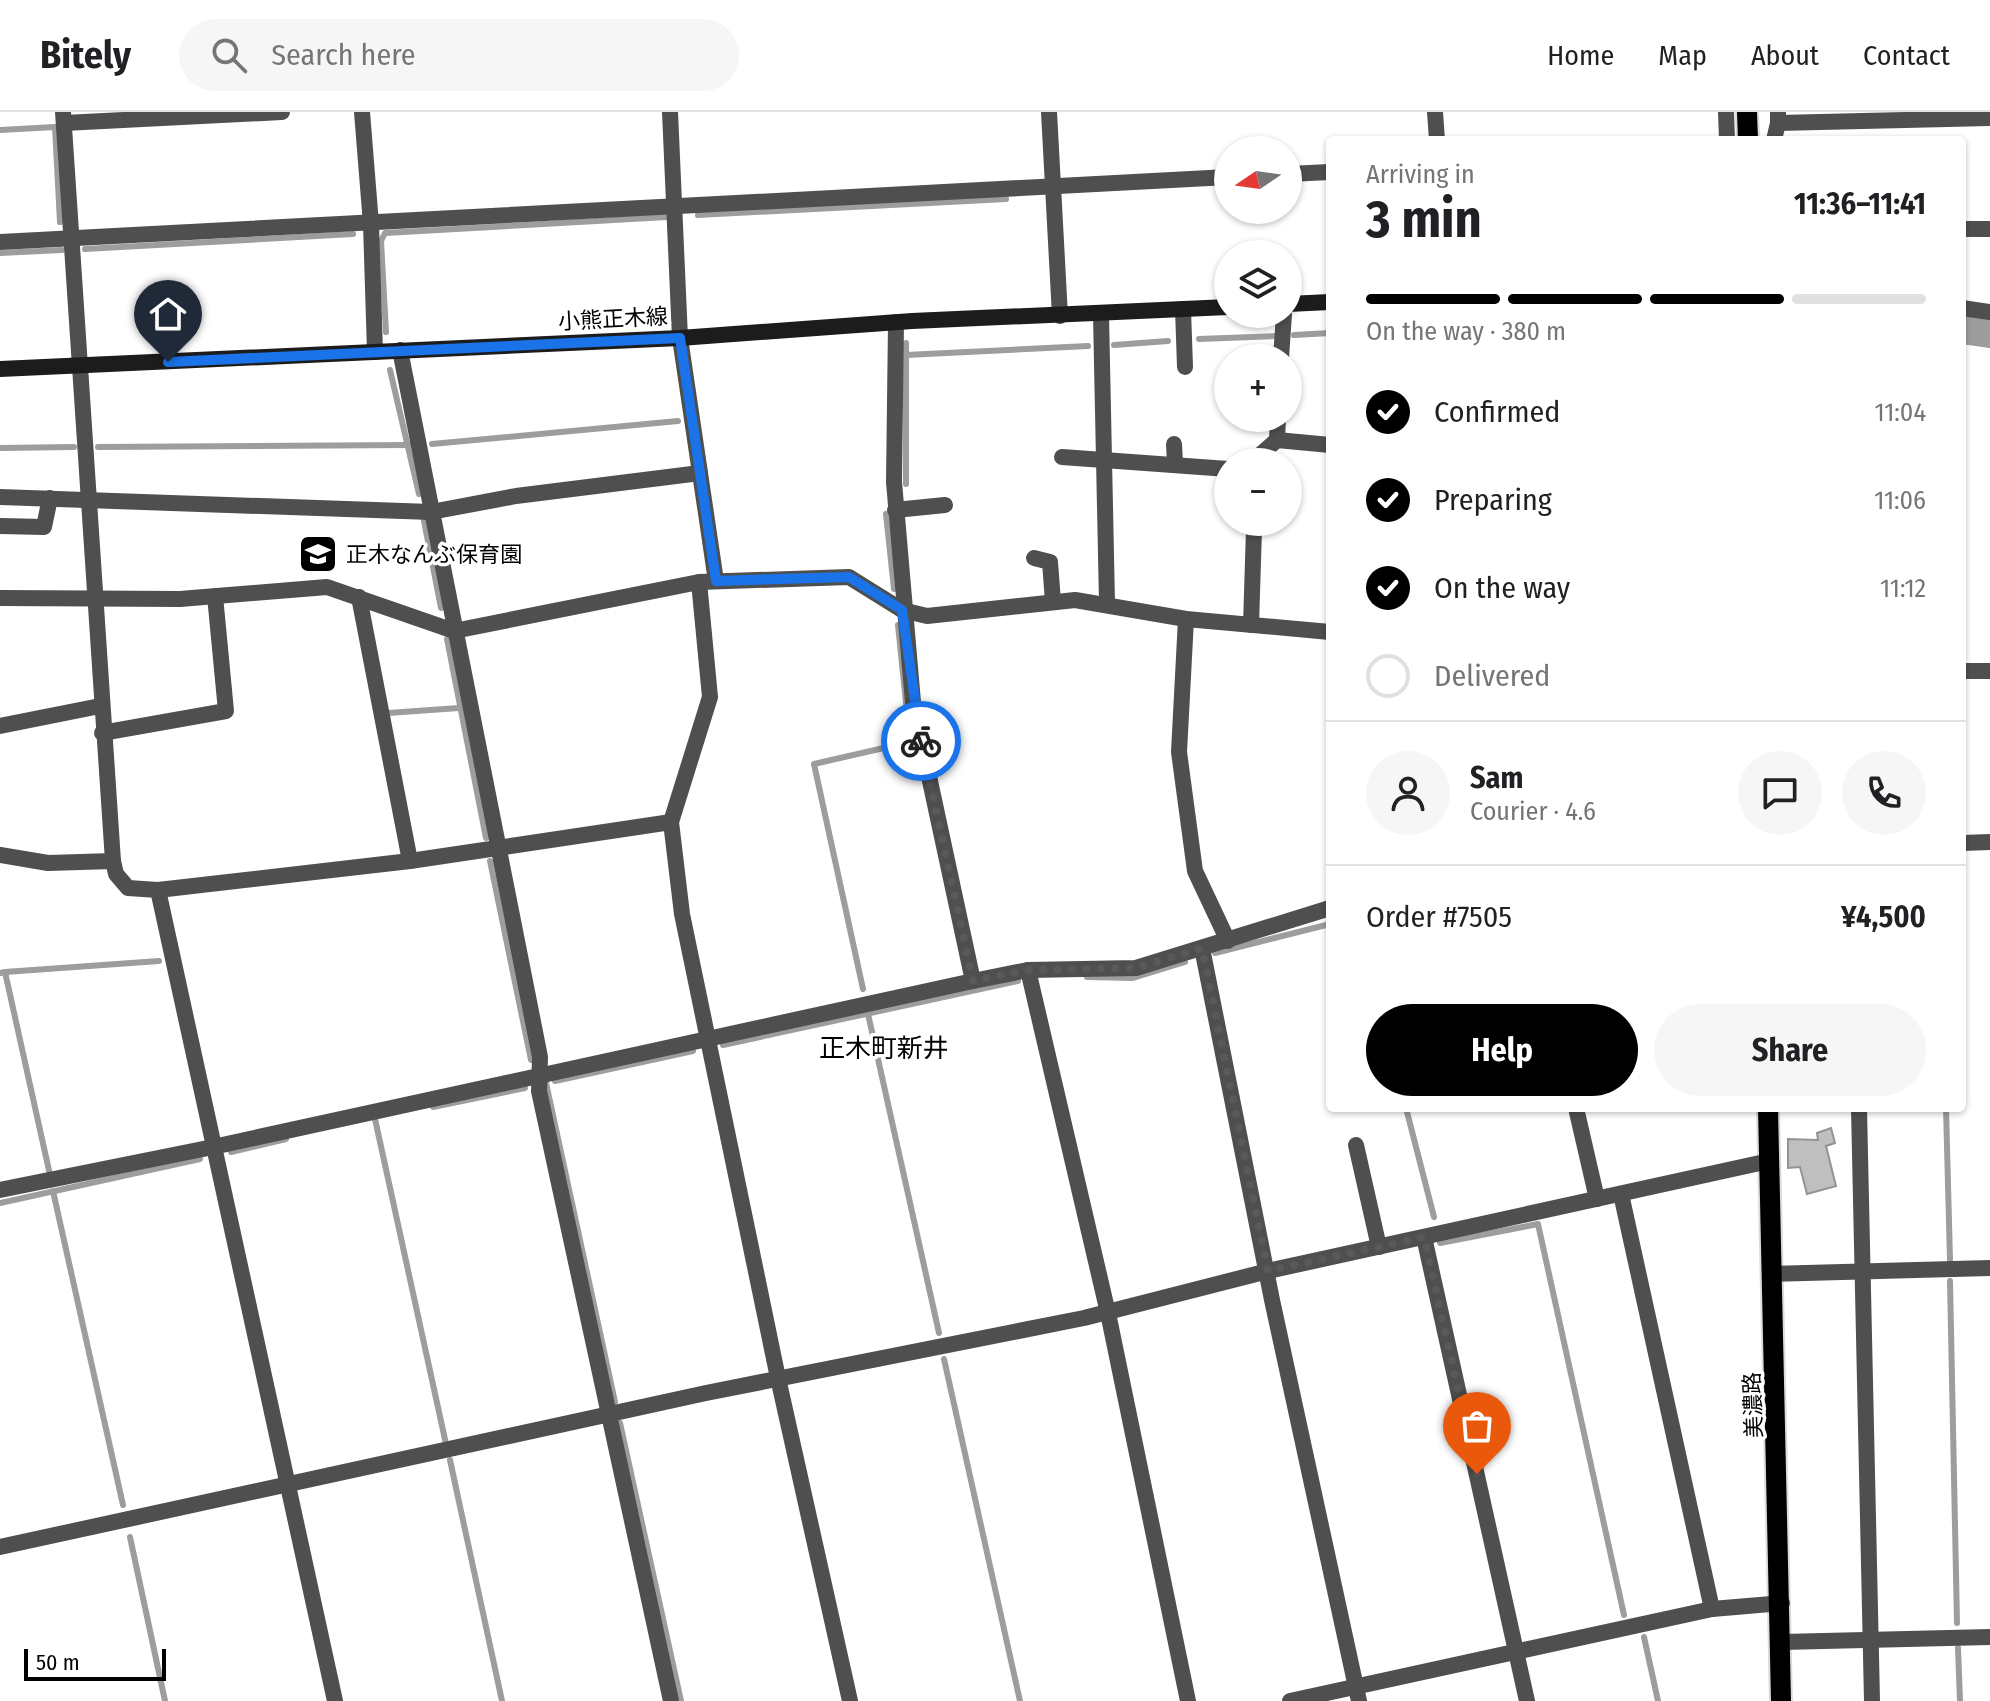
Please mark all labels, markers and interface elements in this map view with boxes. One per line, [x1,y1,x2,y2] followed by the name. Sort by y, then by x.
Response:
[179,19,739,91] search box
[40,32,131,78] text: Bitely
[207,33,251,77] icon: search
[271,37,416,73] text: Search here
[1547,39,1614,72] text: Home
[1658,39,1707,72] text: Map
[1751,39,1819,72] text: About
[1863,39,1950,72] text: Contact
[1214,136,1302,224] north arrow
[1214,136,1302,536] map controls
[1366,159,1475,190] text: Arriving in
[1794,186,1926,222] text: 11:36–11:41
[1366,188,1482,251] text: 3 min
[1214,240,1302,328] button: layers
[134,280,202,362] pin
[146,292,190,336] icon: home
[557,303,669,335] street label: 小熊正木線
[1366,316,1566,347] text: On the way · 380 m
[1214,344,1302,432] button: +
[1366,390,1410,434] icon: check
[1434,394,1560,430] text: Confirmed
[1874,397,1926,428] text: 11:04
[1214,448,1302,536] button: −
[1366,478,1410,522] icon: check
[1434,482,1552,518] text: Preparing
[1874,485,1926,516] text: 11:06
[297,533,339,575] school or university icon: 正木なんぶ保育園
[346,541,522,568] place label: 正木なんぶ保育園
[1366,566,1410,610] icon: check
[1434,570,1570,606] text: On the way
[1880,573,1926,604] text: 11:12
[1434,658,1550,694] text: Delivered
[881,701,961,781] courier
[899,719,943,763] icon: bike
[1366,751,1450,835] button: person
[1738,751,1822,835] button: chat
[1842,751,1926,835] button: phone
[1470,760,1523,796] text: Sam
[1470,796,1596,827] text: Courier · 4.6
[1366,899,1512,935] text: Order #7505
[1841,899,1926,935] text: ¥4,500
[1366,1004,1638,1096] button: Help
[1654,1004,1926,1096] button: Share
[819,1033,949,1064] district label: 正木町新井
[1738,1372,1768,1438] street label: 美濃路
[1443,1392,1511,1474] pin
[1455,1404,1499,1448] icon: bag
[24,1645,166,1681] scale bar
[36,1649,80,1676] text: 50 m

